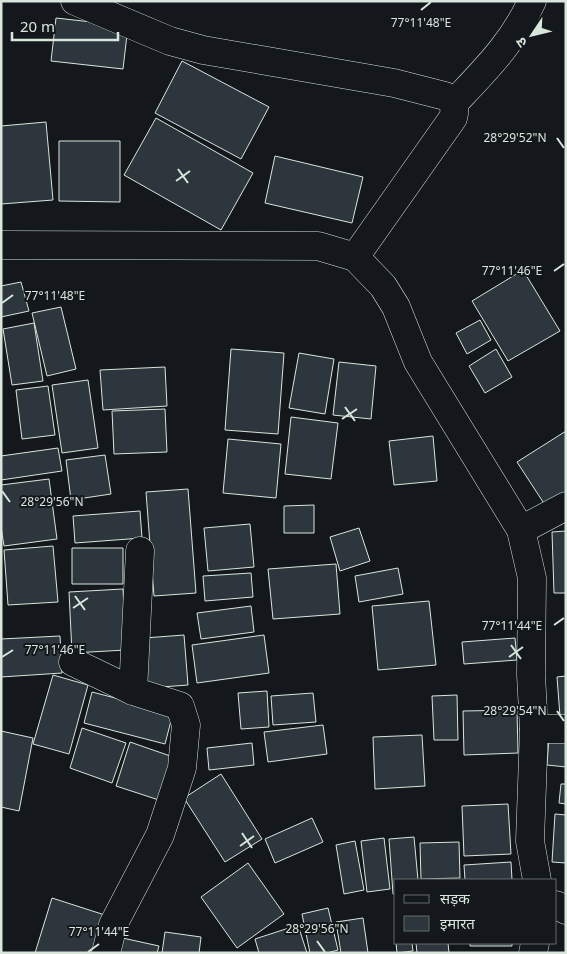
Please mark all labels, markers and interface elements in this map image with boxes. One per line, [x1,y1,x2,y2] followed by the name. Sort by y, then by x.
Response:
[12,10,119,42] scale bar
[507,10,557,60] north arrow
[391,14,451,31] text: 77°11'48"E
[20,16,55,36] text: 20 m
[510,33,531,52] text: उ
[483,129,547,146] text: 28°29'52"N
[482,262,542,279] text: 77°11'46"E
[25,287,85,304] text: 77°11'48"E
[20,493,84,510] text: 28°29'56"N
[482,617,542,634] text: 77°11'44"E
[25,641,85,658] text: 77°11'46"E
[483,702,547,719] text: 28°29'54"N
[394,879,557,944] legend
[440,888,470,908] text: सड़क
[440,913,475,933] text: इमारत
[285,920,349,937] text: 28°29'56"N
[69,923,129,940] text: 77°11'44"E

